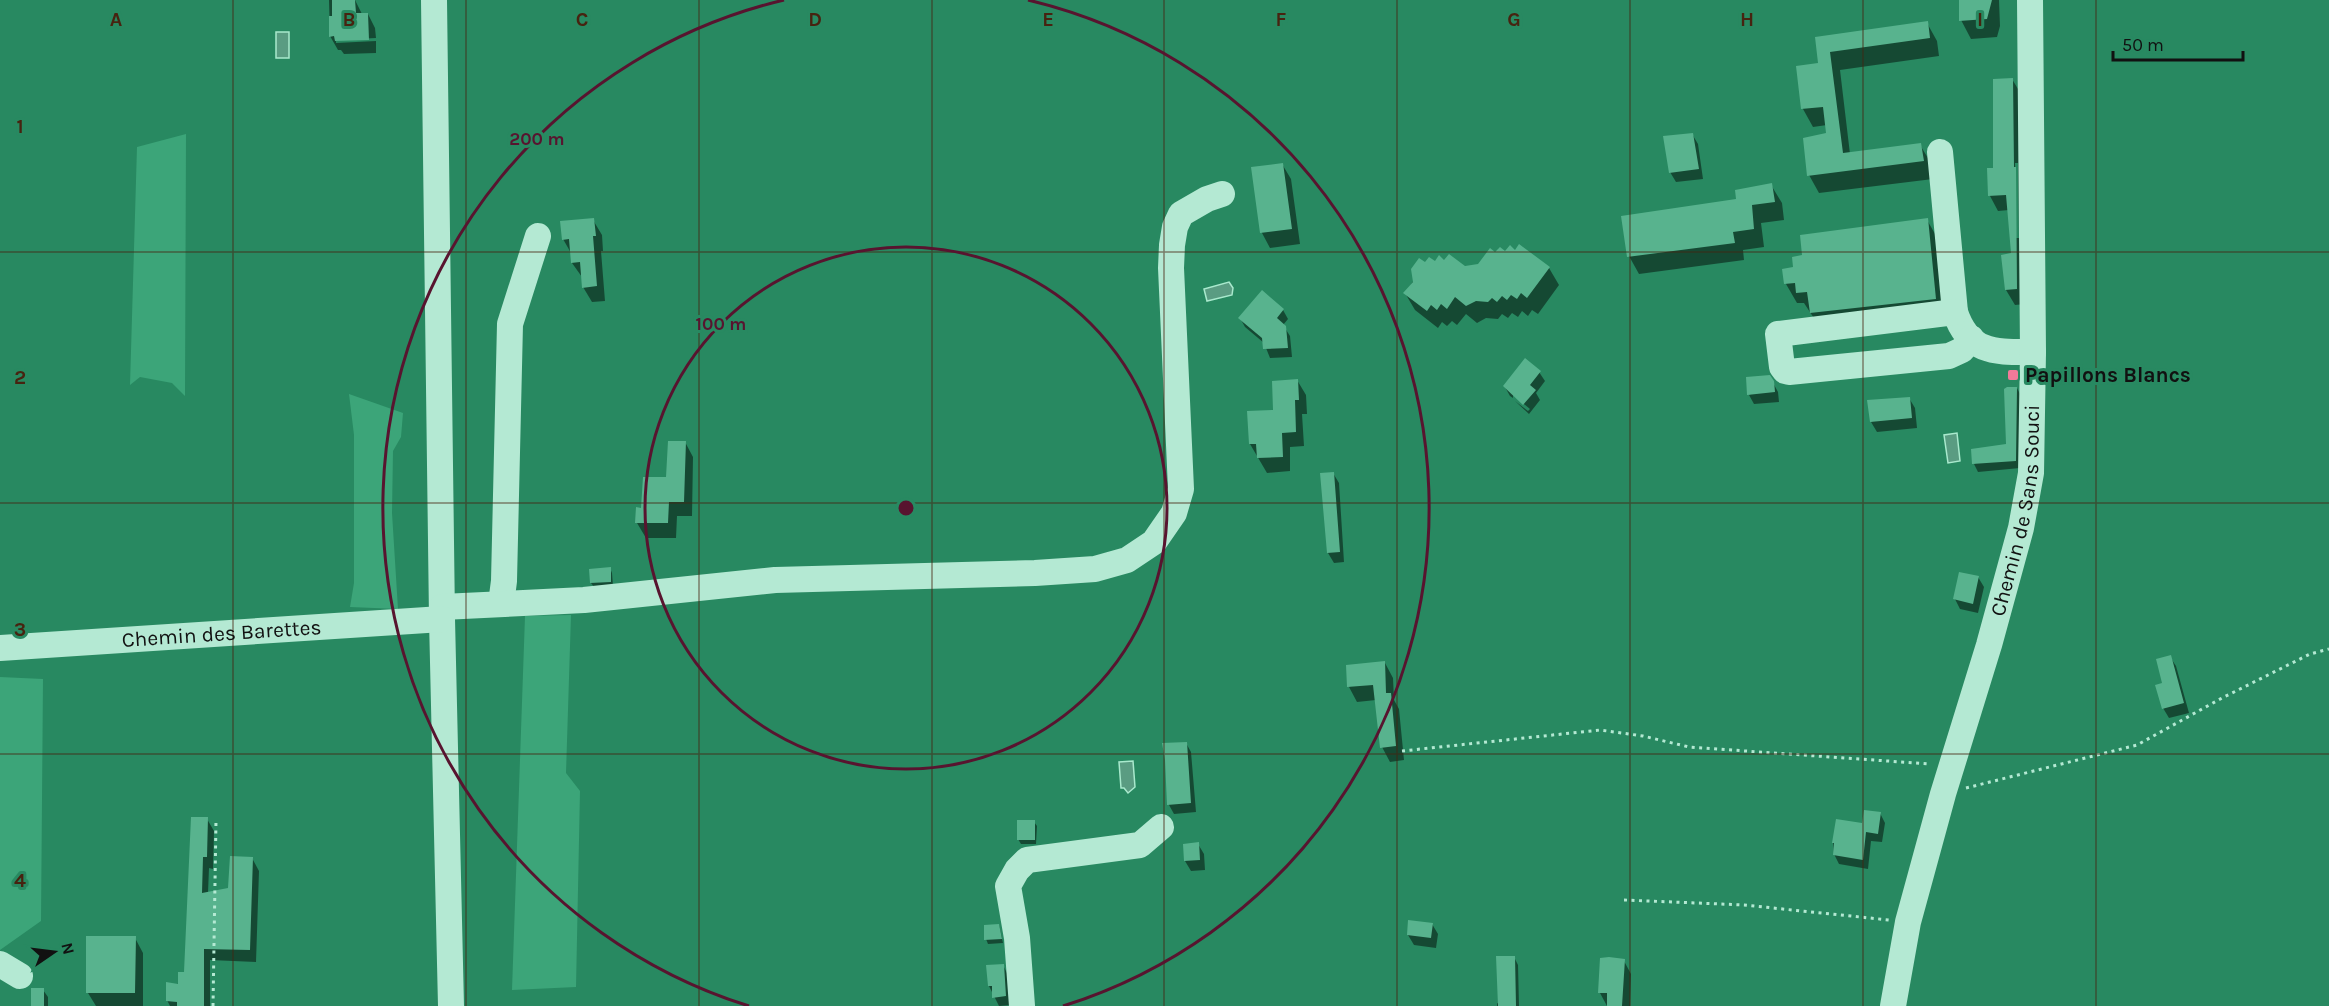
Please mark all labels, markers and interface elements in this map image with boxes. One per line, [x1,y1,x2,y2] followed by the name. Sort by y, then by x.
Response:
[110,8,123,31] text: A
[343,8,355,31] text: B
[576,8,588,31] text: C
[808,8,822,31] text: D
[1042,8,1054,31] text: E
[1276,8,1287,31] text: F
[1507,8,1521,31] text: G
[1740,8,1754,31] text: H
[1977,8,1983,31] text: I
[2113,24,2244,62] scale bar
[2122,34,2164,56] text: 50 m
[16,115,24,138] text: 1
[509,128,565,150] text: 200 m
[696,313,746,335] text: 100 m
[2025,363,2191,387] place label: Papillons Blancs
[14,366,26,389] text: 2
[2006,368,2020,382] marker: Papillons Blancs
[1985,404,2044,619] street label: Chemin de Sans Souci
[896,498,916,518] centre of rings
[121,615,322,652] street label: Chemin des Barettes
[14,618,26,641] text: 3
[14,869,26,892] text: 4
[24,922,84,982] north arrow
[57,941,79,956] text: N

